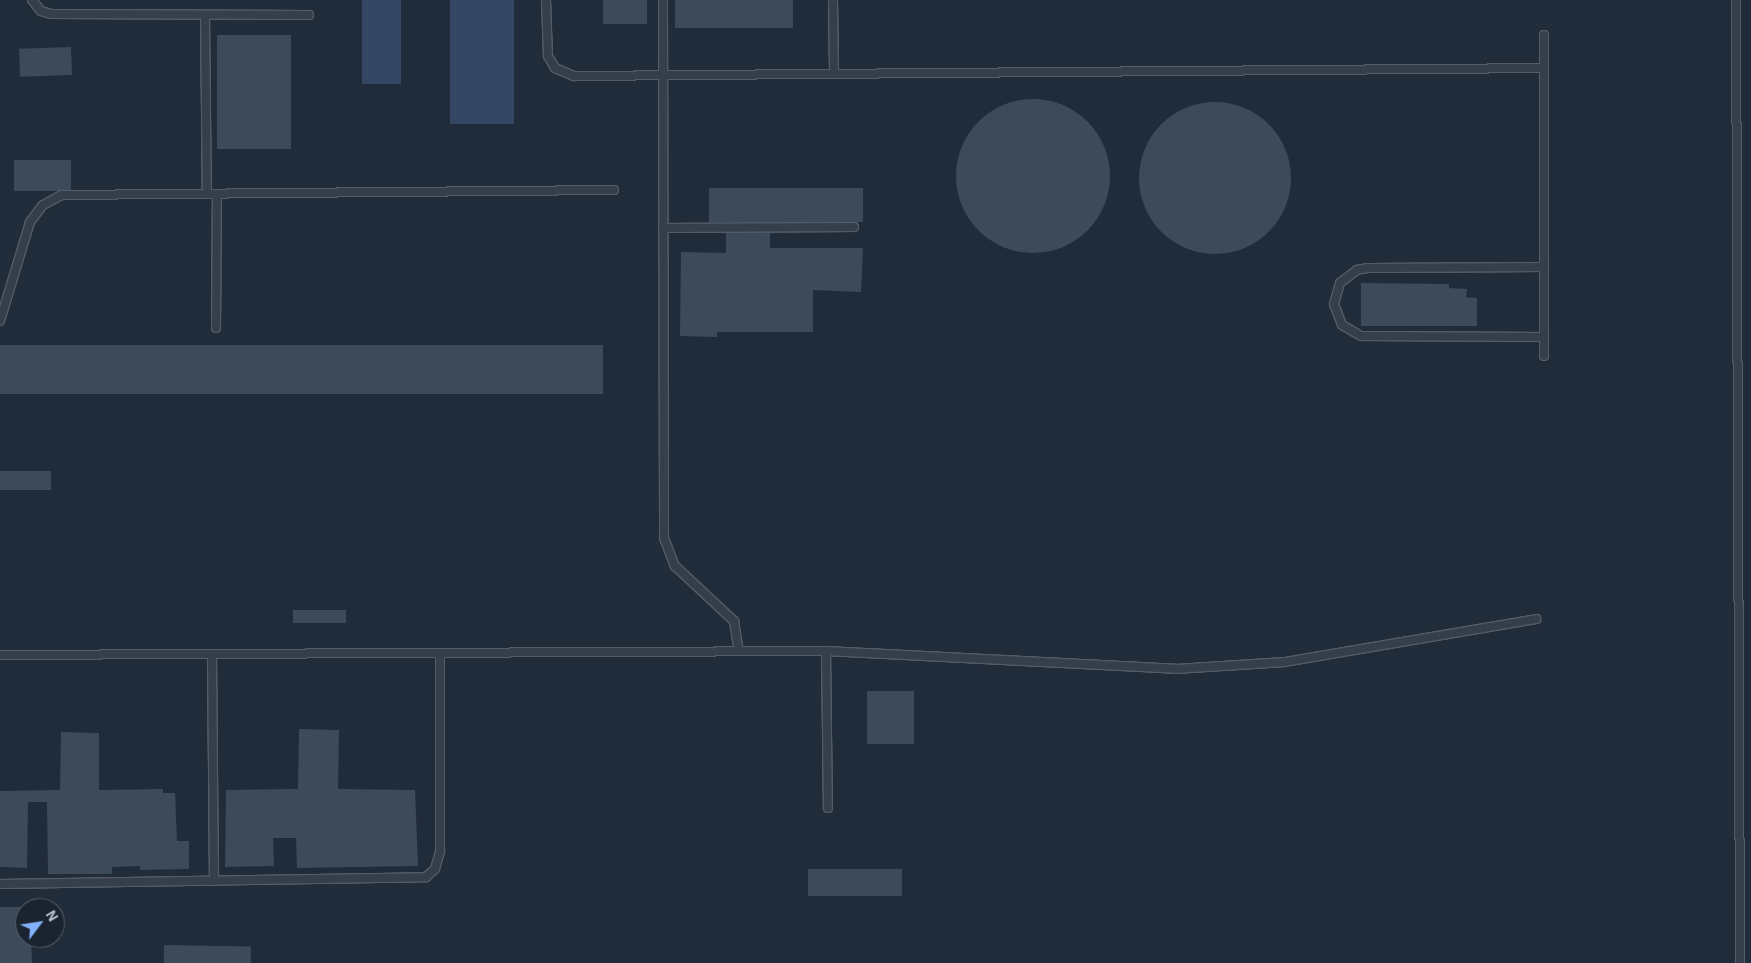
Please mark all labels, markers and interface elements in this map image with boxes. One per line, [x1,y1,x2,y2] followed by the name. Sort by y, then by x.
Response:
[15,898,65,948] north arrow
[42,907,62,925] text: N

